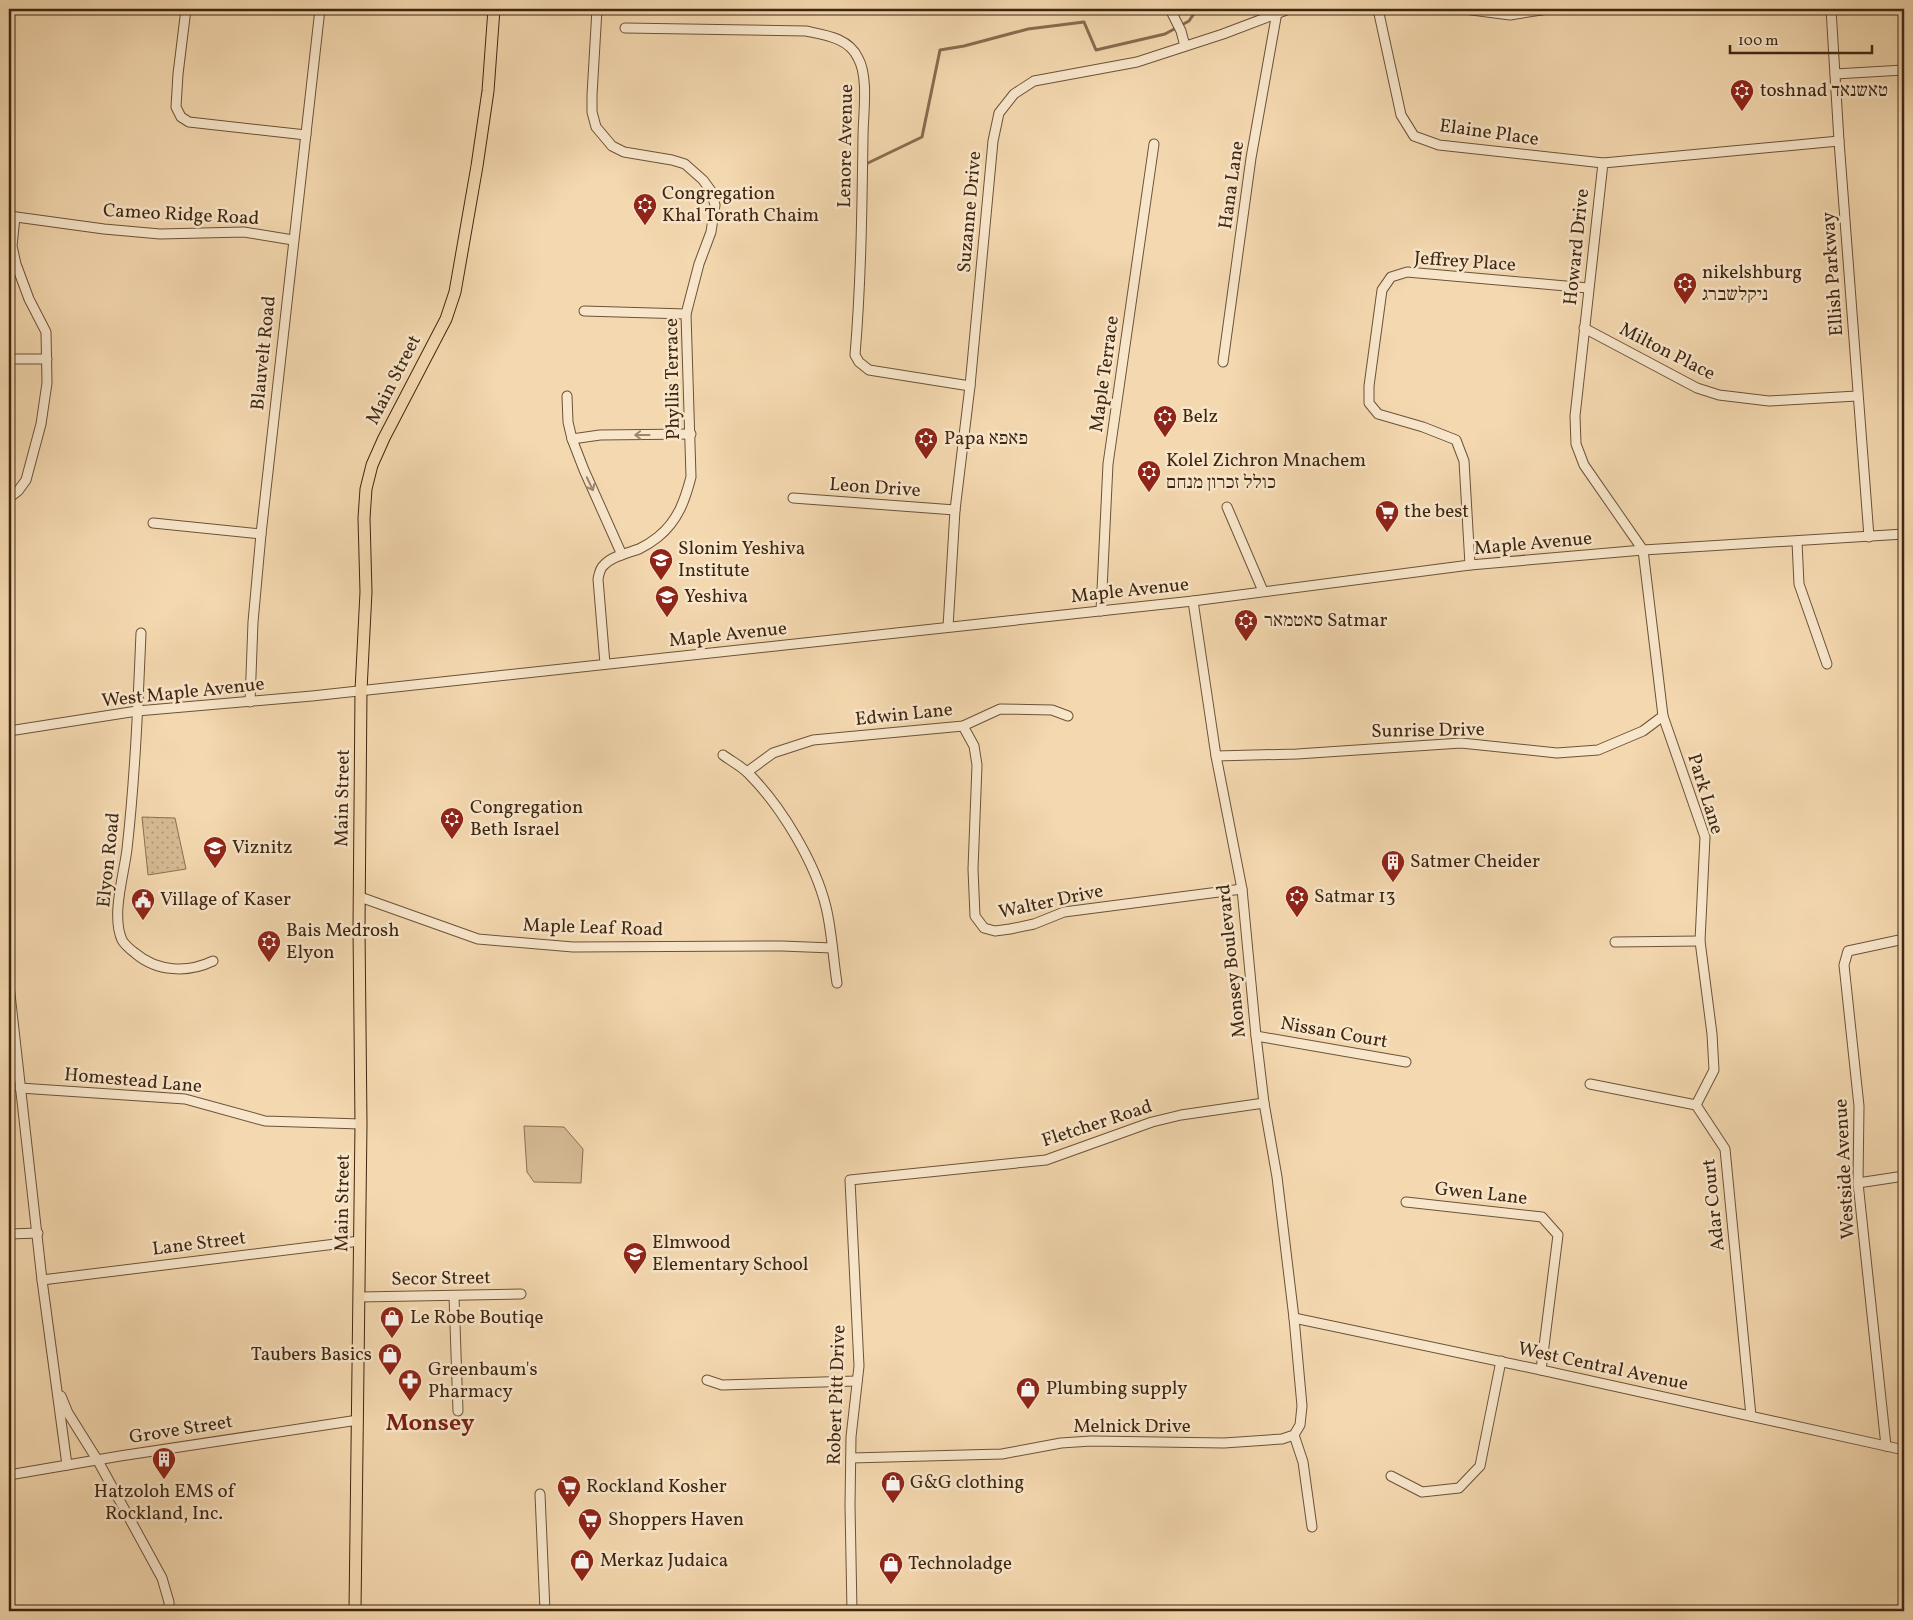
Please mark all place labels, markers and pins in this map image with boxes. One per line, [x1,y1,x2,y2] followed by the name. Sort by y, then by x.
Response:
[1729,78,1755,112] synagogue icon: toshnad טאשנאד
[1760,78,1888,104] place label: toshnad טאשנאד
[662,181,819,229] place label: Congregation Khal Torath Chaim
[632,192,658,226] synagogue icon: Congregation Khal Torath Chaim
[1702,260,1802,308] place label: nikelshburg ניקלשברג
[1672,271,1698,305] synagogue icon: nikelshburg ניקלשברג
[1152,404,1178,438] synagogue icon: Belz
[1182,404,1218,430] place label: Belz
[913,426,939,460] synagogue icon: Papa פאפא
[944,426,1028,452] place label: Papa פאפא
[1166,448,1366,496] place label: Kolel Zichron Mnachem כולל זכרון מנחם
[1136,459,1162,493] synagogue icon: Kolel Zichron Mnachem כולל זכרון מנחם
[1374,499,1400,533] supermarket icon: the best
[1404,499,1469,525] place label: the best
[678,536,805,584] place label: Slonim Yeshiva Institute
[648,547,674,581] school or university icon: Slonim Yeshiva Institute
[654,584,680,618] school or university icon: Yeshiva
[684,584,748,610] place label: Yeshiva
[1233,608,1259,642] synagogue icon: סאטמאר Satmar
[1264,608,1388,634] place label: סאטמאר Satmar
[470,795,583,843] place label: Congregation Beth Israel
[439,806,465,840] synagogue icon: Congregation Beth Israel
[202,835,228,869] school or university icon: Viznitz
[232,835,293,861] place label: Viznitz
[1380,849,1406,883] building icon: Satmer Cheider
[1410,849,1540,875] place label: Satmer Cheider
[1284,884,1310,918] synagogue icon: Satmar 13
[1314,884,1396,910] place label: Satmar 13
[130,887,156,921] public building icon: Village of Kaser
[160,887,291,913] place label: Village of Kaser
[286,918,400,966] place label: Bais Medrosh Elyon
[256,929,282,963] synagogue icon: Bais Medrosh Elyon
[652,1230,809,1278] place label: Elmwood Elementary School
[622,1241,648,1275] school or university icon: Elmwood Elementary School
[379,1305,405,1339] shop icon: Le Robe Boutiqe
[410,1305,544,1331] place label: Le Robe Boutiqe
[251,1342,372,1368] place label: Taubers Basics
[377,1342,403,1376] shop icon: Taubers Basics
[428,1357,538,1405] place label: Greenbaum's Pharmacy
[397,1368,423,1402] pharmacy icon: Greenbaum's Pharmacy
[1015,1376,1041,1410] shop icon: Plumbing supply
[1046,1376,1188,1402] place label: Plumbing supply
[151,1446,177,1480] building icon: Hatzoloh EMS of Rockland, Inc.
[880,1470,906,1504] shop icon: G&G clothing
[910,1470,1024,1496] place label: G&G clothing
[556,1474,582,1508] supermarket icon: Rockland Kosher
[586,1474,727,1500] place label: Rockland Kosher
[94,1479,236,1527] place label: Hatzoloh EMS of Rockland, Inc.
[577,1507,603,1541] supermarket icon: Shoppers Haven
[608,1507,744,1533] place label: Shoppers Haven
[569,1548,595,1582] shop icon: Merkaz Judaica
[600,1548,728,1574] place label: Merkaz Judaica
[878,1551,904,1585] shop icon: Technoladge
[908,1551,1012,1577] place label: Technoladge

